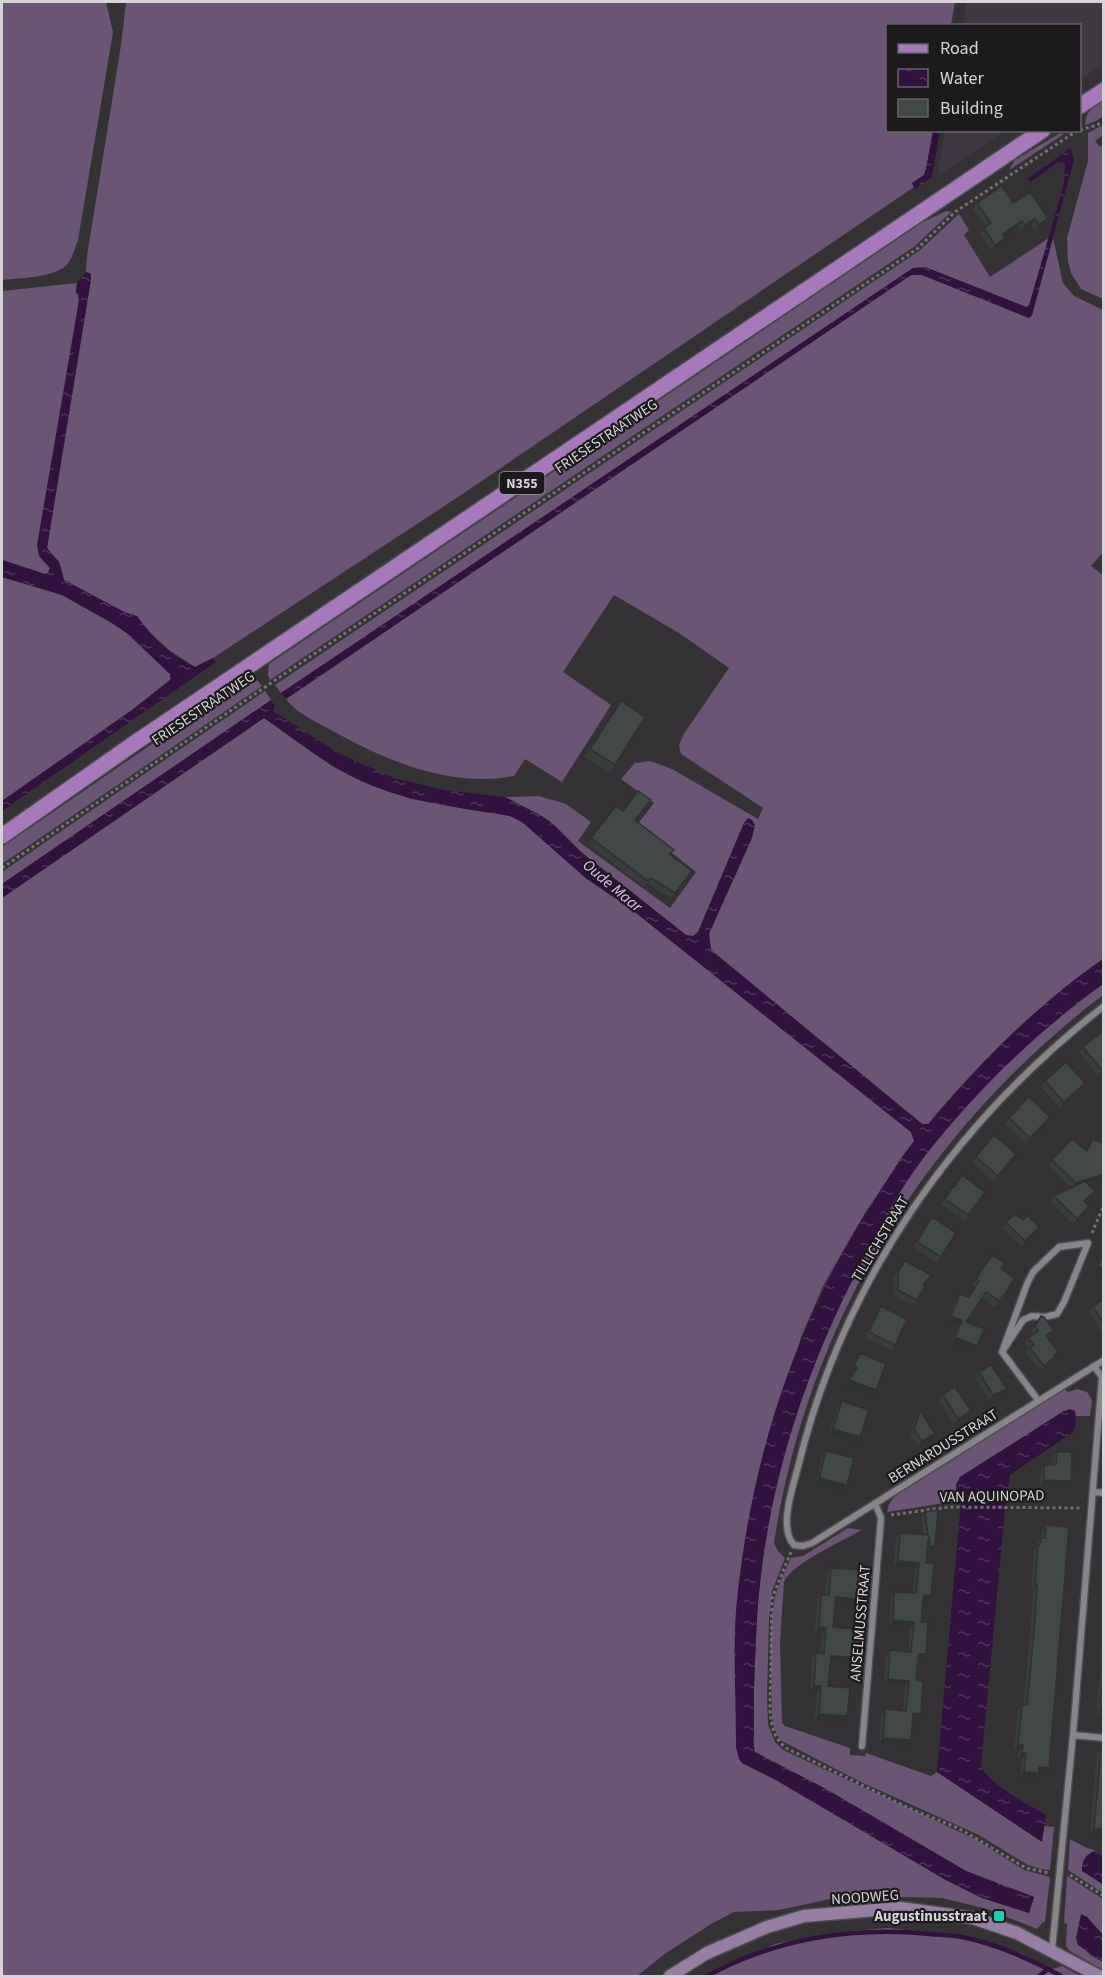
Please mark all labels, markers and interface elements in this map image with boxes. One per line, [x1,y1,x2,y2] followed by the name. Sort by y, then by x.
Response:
[886,24,1081,132] legend
[940,36,979,61] text: Road
[940,66,984,91] text: Water
[940,96,1003,121] text: Building
[551,394,662,479] street label: FRIESESTRAATWEG
[500,472,544,494] road number: N355
[148,666,259,751] street label: FRIESESTRAATWEG
[578,854,648,918] water label: Oude Maar
[847,1192,914,1286] street label: TILLICHSTRAAT
[884,1404,1002,1489] street label: BERNARDUSSTRAAT
[939,1485,1045,1508] street label: VAN AQUINOPAD
[845,1564,876,1682] street label: ANSELMUSSTRAAT
[831,1885,900,1910] street label: NOODWEG
[873,1906,987,1927] place label: Augustinusstraat
[992,1909,1006,1923] marker: Augustinusstraat

